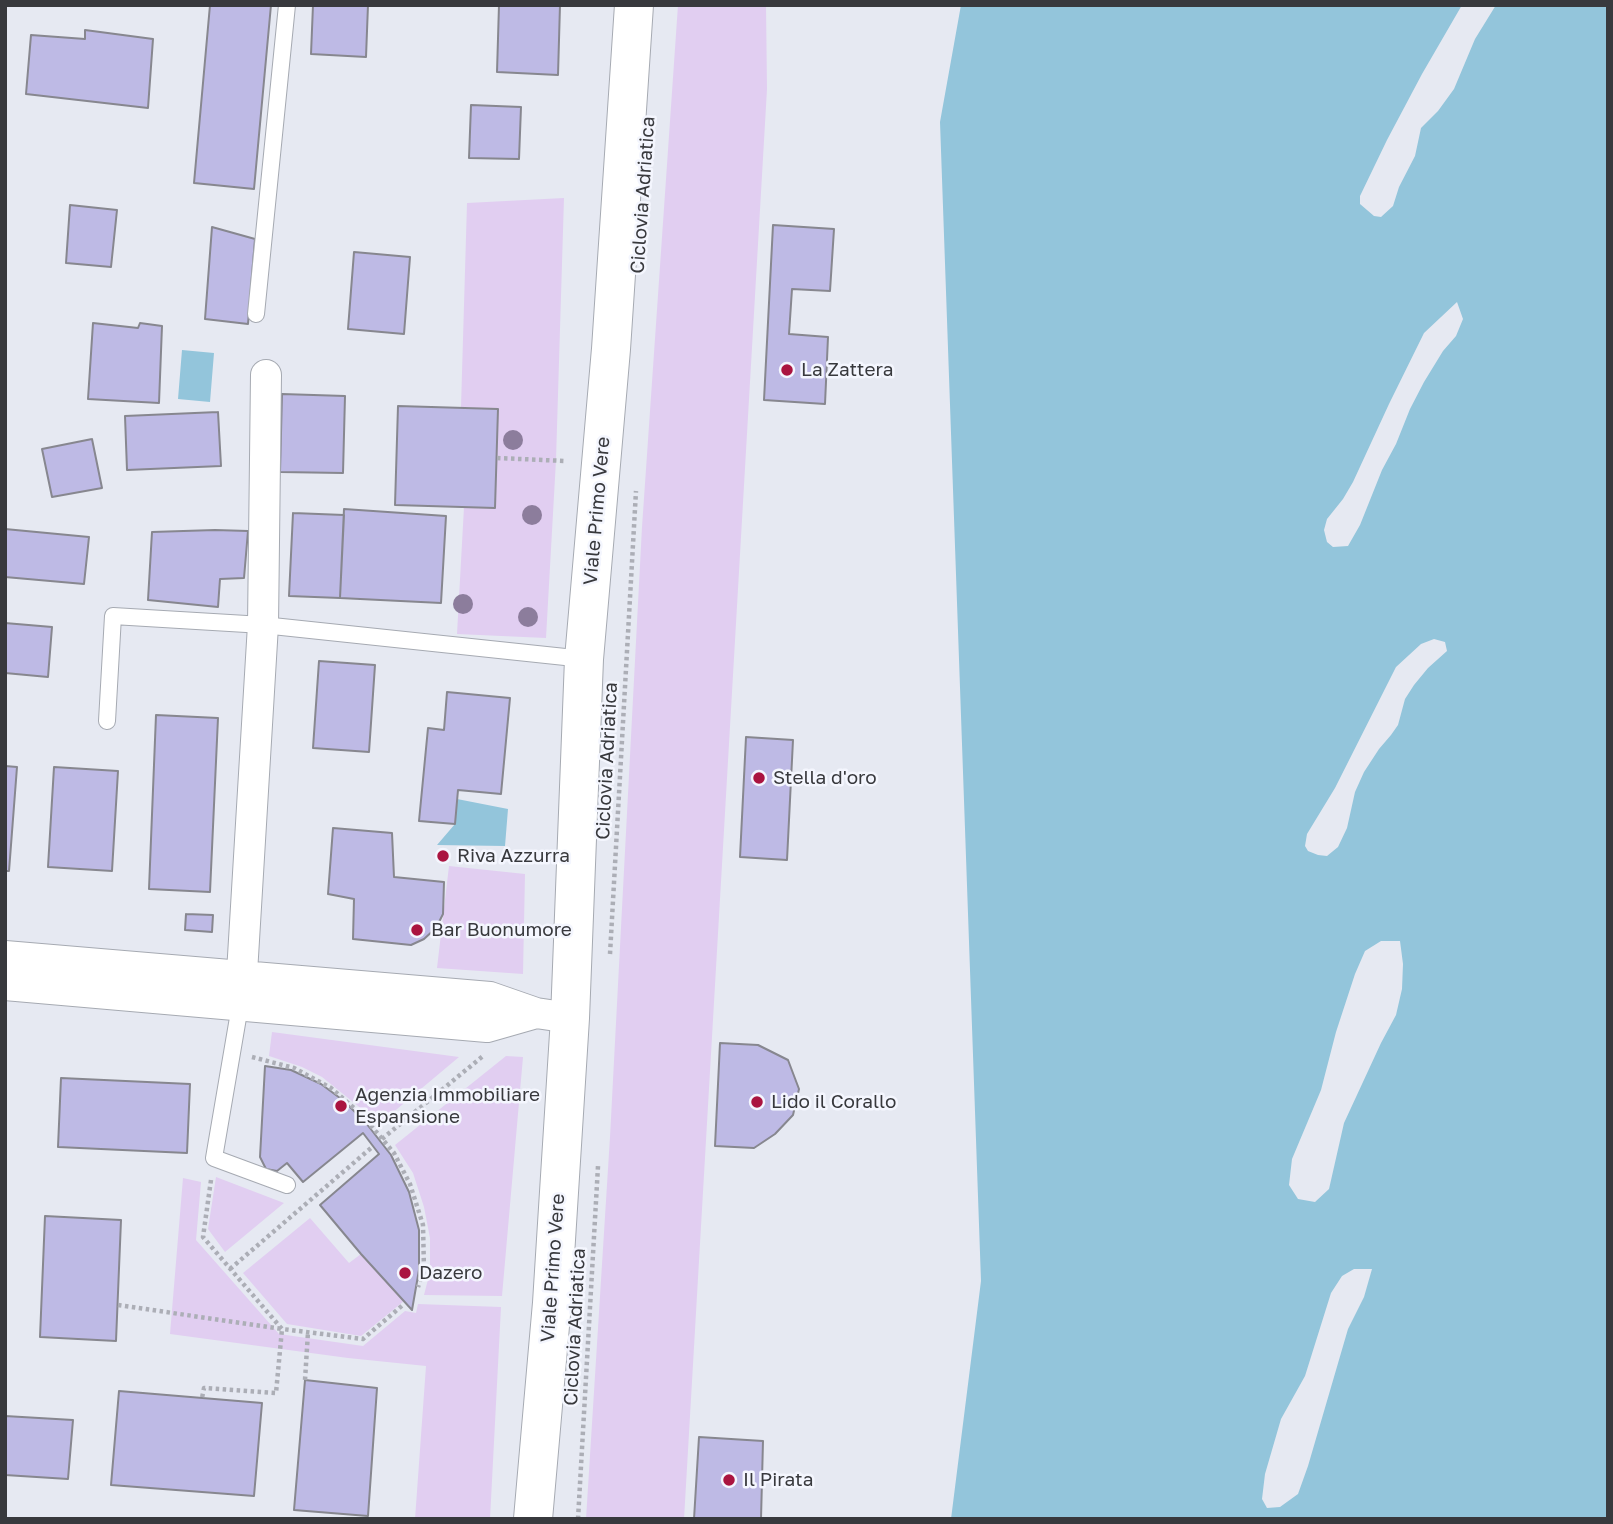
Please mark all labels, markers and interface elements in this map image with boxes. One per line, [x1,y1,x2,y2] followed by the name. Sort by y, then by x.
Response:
[626,116,660,274] street label: Ciclovia Adriatica
[801,359,893,381] place label: La Zattera
[779,362,795,378] marker: La Zattera
[579,436,615,586] street label: Viale Primo Vere
[591,682,623,840] street label: Ciclovia Adriatica
[773,767,877,789] place label: Stella d'oro
[751,770,767,786] marker: Stella d'oro
[457,845,570,867] place label: Riva Azzurra
[435,848,451,864] marker: Riva Azzurra
[431,919,572,941] place label: Bar Buonumore
[409,922,425,938] marker: Bar Buonumore
[355,1084,540,1128] place label: Agenzia Immobiliare Espansione
[771,1091,896,1113] place label: Lido il Corallo
[749,1094,765,1110] marker: Lido il Corallo
[333,1098,349,1114] marker: Agenzia Immobiliare Espansione
[536,1193,570,1343] street label: Viale Primo Vere
[559,1248,591,1406] street label: Ciclovia Adriatica
[419,1262,482,1284] place label: Dazero
[397,1265,413,1281] marker: Dazero
[743,1469,813,1491] place label: Il Pirata
[721,1472,737,1488] marker: Il Pirata

